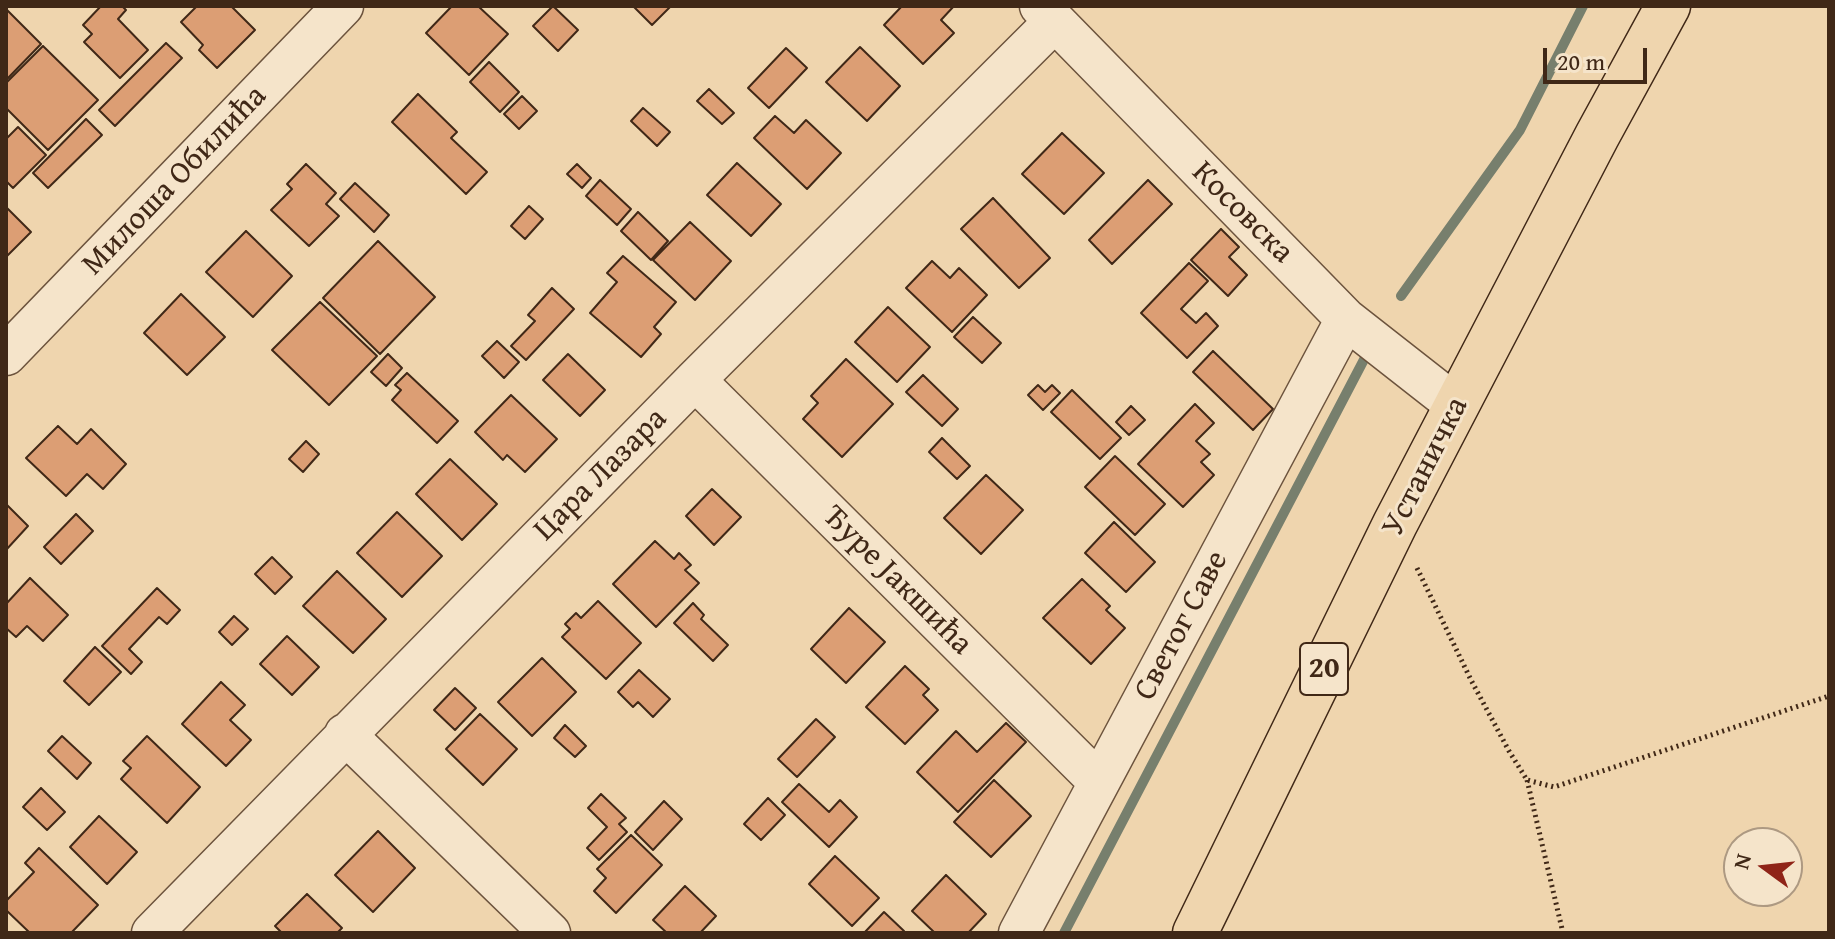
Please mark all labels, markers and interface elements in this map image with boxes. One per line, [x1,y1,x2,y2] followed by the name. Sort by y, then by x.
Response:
[1547,32,1651,82] scale bar
[1557,44,1605,79] text: 20 m
[75,78,275,284] street label: Милоша Обилића
[1183,154,1301,272] street label: Косовска
[1375,391,1477,543] street label: Устаничка
[526,400,676,550] street label: Цара Лазара
[814,498,980,664] street label: Ђуре Јакшића
[1127,545,1237,707] street label: Светог Саве
[1300,643,1348,695] road number: 20
[1723,827,1803,907] north arrow
[1724,850,1759,873] text: N

